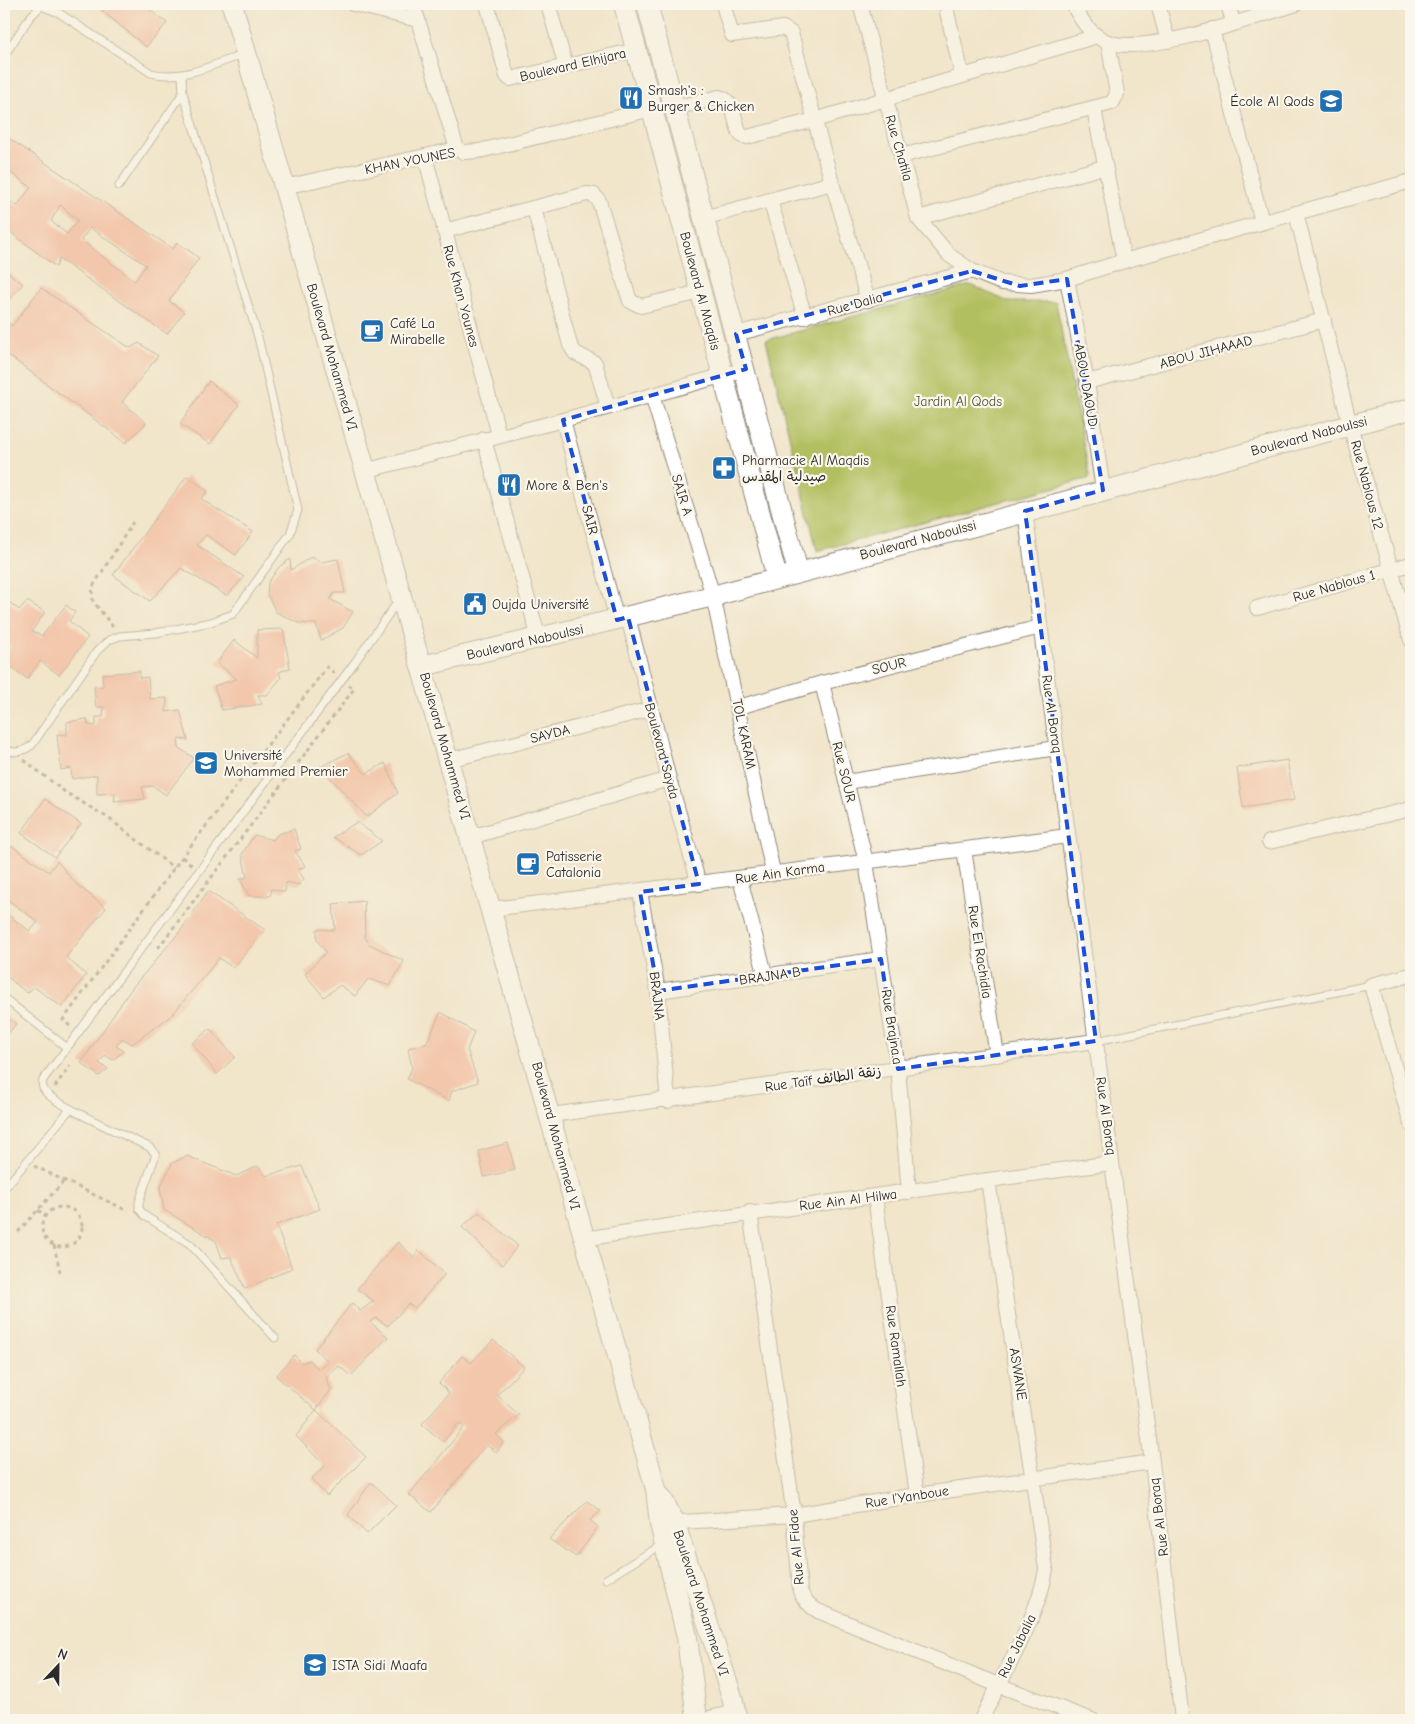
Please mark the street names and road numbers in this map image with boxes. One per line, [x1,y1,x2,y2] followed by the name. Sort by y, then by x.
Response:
[518,45,628,85] street label: Boulevard Elhijara
[881,113,917,183] street label: Rue Chatila
[363,144,457,178] street label: KHAN YOUNES
[676,230,724,352] street label: Boulevard Al Maqdis
[439,243,483,349] street label: Rue Khan Younes
[303,281,361,433] street label: Boulevard Mohammed VI
[825,288,885,320] street label: Rue Dalia
[1158,331,1254,373] street label: ABOU JIHAAAD
[1070,342,1102,428] street label: ABOU DAOUD
[1249,412,1369,460] street label: Boulevard Naboulssi
[1347,438,1387,532] street label: Rue Nablous 12
[668,472,696,518] street label: SAIR A
[578,503,602,537] street label: SAIR
[858,516,978,564] street label: Boulevard Naboulssi
[1291,566,1377,606] street label: Rue Nablous 1
[465,620,585,664] street label: Boulevard Naboulssi
[870,654,908,678] street label: SOUR
[416,670,474,822] street label: Boulevard Mohammed VI
[1038,674,1066,754] street label: Rue Al Boraq
[728,697,760,771] street label: TOL KARAM
[641,701,683,801] street label: Boulevard Sayda
[528,721,572,747] street label: SAYDA
[828,740,860,804] street label: Rue SOUR
[734,858,826,888] street label: Rue Ain Karma
[964,904,996,1000] street label: Rue El Rachidia
[738,963,802,989] street label: BRAJNA B
[646,971,668,1021] street label: BRAJNA
[878,988,906,1066] street label: Rue Brajna.a
[528,1060,584,1212] street label: Boulevard Mohammed VI
[764,1062,882,1096] street label: Rue Taïf زنقة الطائف
[1092,1076,1120,1156] street label: Rue Al Boraq
[798,1186,898,1214] street label: Rue Ain Al Hilwa
[882,1304,910,1388] street label: Rue Ramallah
[1005,1346,1031,1402] street label: ASWANE
[1146,1477,1172,1557] street label: Rue Al Boraq
[864,1482,950,1512] street label: Rue l’Yanboue
[784,1508,808,1586] street label: Rue Al Fidae
[669,1528,733,1678] street label: Boulevard Mohammed VI
[994,1611,1040,1681] street label: Rue Jabalia

